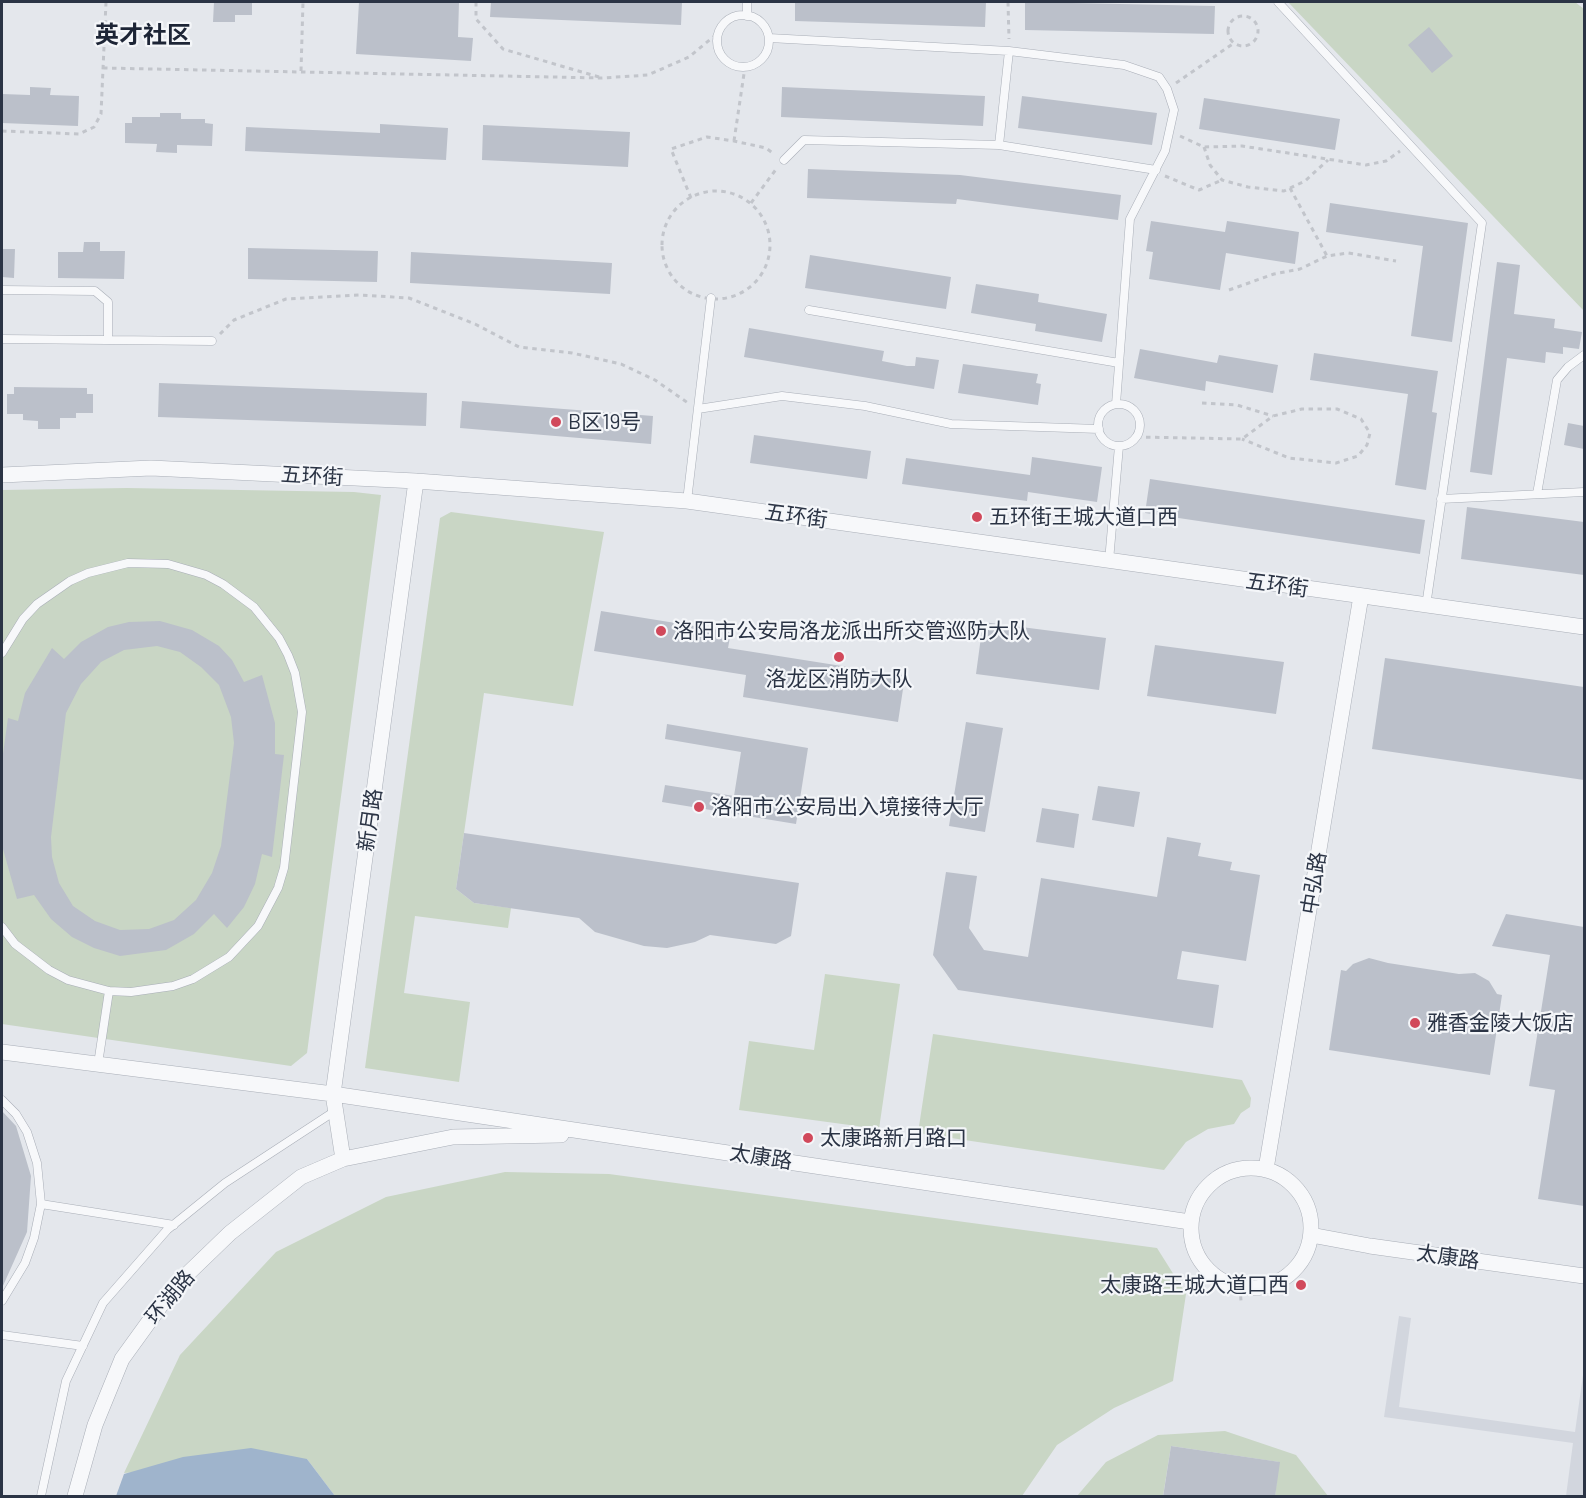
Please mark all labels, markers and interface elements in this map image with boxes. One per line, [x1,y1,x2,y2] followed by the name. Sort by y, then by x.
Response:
[95,21,191,49] district label: 英才社区
[568,409,641,435] place label: B区19号
[549,415,563,429] marker: B区19号
[280,462,344,490] street label: 五环街
[763,499,829,533] street label: 五环街
[989,504,1178,530] place label: 五环街王城大道口西
[970,510,984,524] marker: 五环街王城大道口西
[1244,568,1310,602] street label: 五环街
[673,618,1030,644] place label: 洛阳市公安局洛龙派出所交管巡防大队
[654,624,668,638] marker: 洛阳市公安局洛龙派出所交管巡防大队
[832,650,846,664] marker: 洛龙区消防大队
[766,666,912,692] place label: 洛龙区消防大队
[353,787,387,853] street label: 新月路
[711,794,984,820] place label: 洛阳市公安局出入境接待大厅
[692,800,706,814] marker: 洛阳市公安局出入境接待大厅
[1297,850,1331,916] street label: 中弘路
[1427,1010,1574,1036] place label: 雅香金陵大饭店
[1408,1016,1422,1030] marker: 雅香金陵大饭店
[820,1125,967,1151] place label: 太康路新月路口
[801,1131,815,1145] marker: 太康路新月路口
[728,1140,794,1174] street label: 太康路
[1415,1240,1481,1274] street label: 太康路
[140,1265,200,1329] street label: 环湖路
[1100,1272,1289,1298] place label: 太康路王城大道口西
[1294,1278,1308,1292] marker: 太康路王城大道口西

